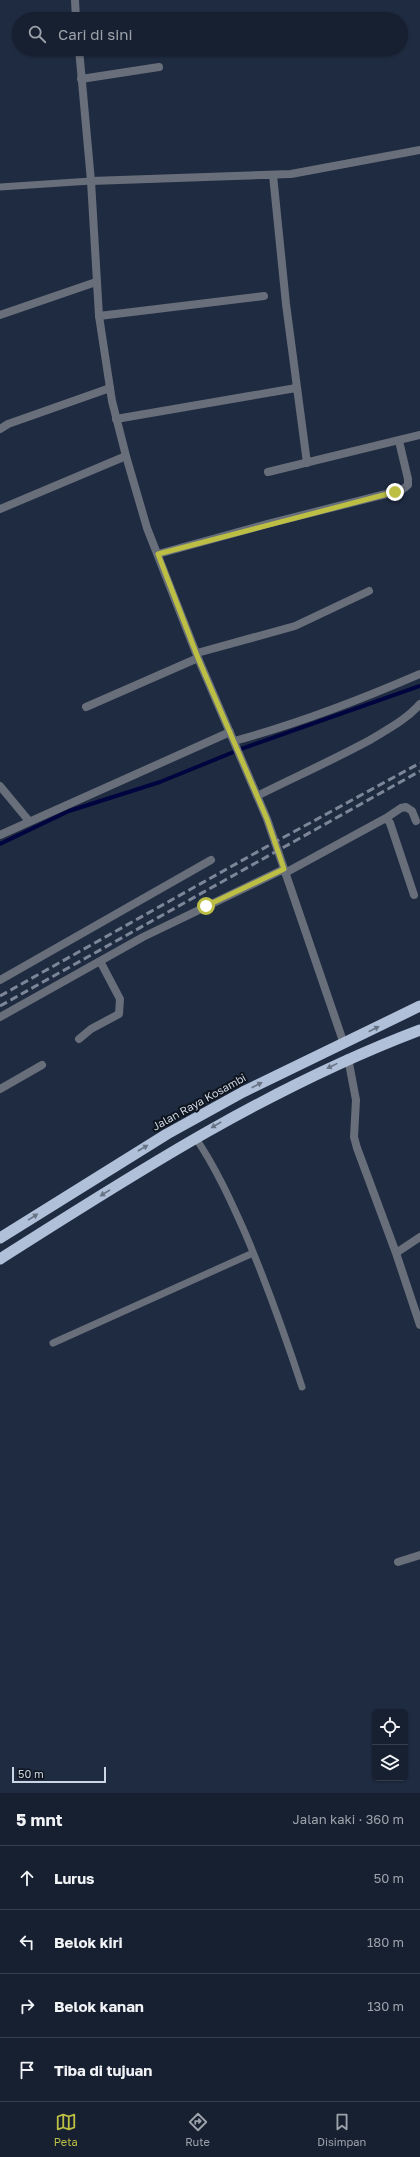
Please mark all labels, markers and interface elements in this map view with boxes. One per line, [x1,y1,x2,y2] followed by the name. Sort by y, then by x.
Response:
[12,12,408,56] search box
[26,23,48,45] icon: search
[58,25,133,43] text: Cari di sini
[386,483,404,501] route end
[197,897,215,915] route start
[368,1026,380,1032] one-way arrow
[326,1063,338,1069] one-way arrow
[150,1070,248,1133] street label: Jalan Raya Kosambi
[251,1082,263,1089] one-way arrow
[211,1122,222,1129] one-way arrow
[137,1145,149,1152] one-way arrow
[99,1189,111,1196] one-way arrow
[28,1213,38,1221] one-way arrow
[372,1709,408,1781] map controls
[372,1709,408,1745] button: locate
[372,1745,408,1781] button: layers
[12,1765,106,1784] scale bar
[18,1767,44,1780] text: 50 m
[16,1809,63,1830] text: 5 mnt
[293,1811,404,1827] text: Jalan kaki · 360 m
[16,1867,38,1889] icon: ahead
[54,1869,95,1887] text: Lurus
[374,1870,404,1886] text: 50 m
[16,1931,38,1953] icon: left
[54,1933,123,1951] text: Belok kiri
[367,1934,404,1950] text: 180 m
[16,1995,38,2017] icon: right
[54,1997,144,2015] text: Belok kanan
[367,1998,404,2014] text: 130 m
[16,2059,38,2081] icon: arrive
[54,2061,152,2079] text: Tiba di tujuan
[54,2111,78,2148] tab: Peta
[185,2111,210,2148] tab: Rute
[317,2111,366,2148] tab: Disimpan

